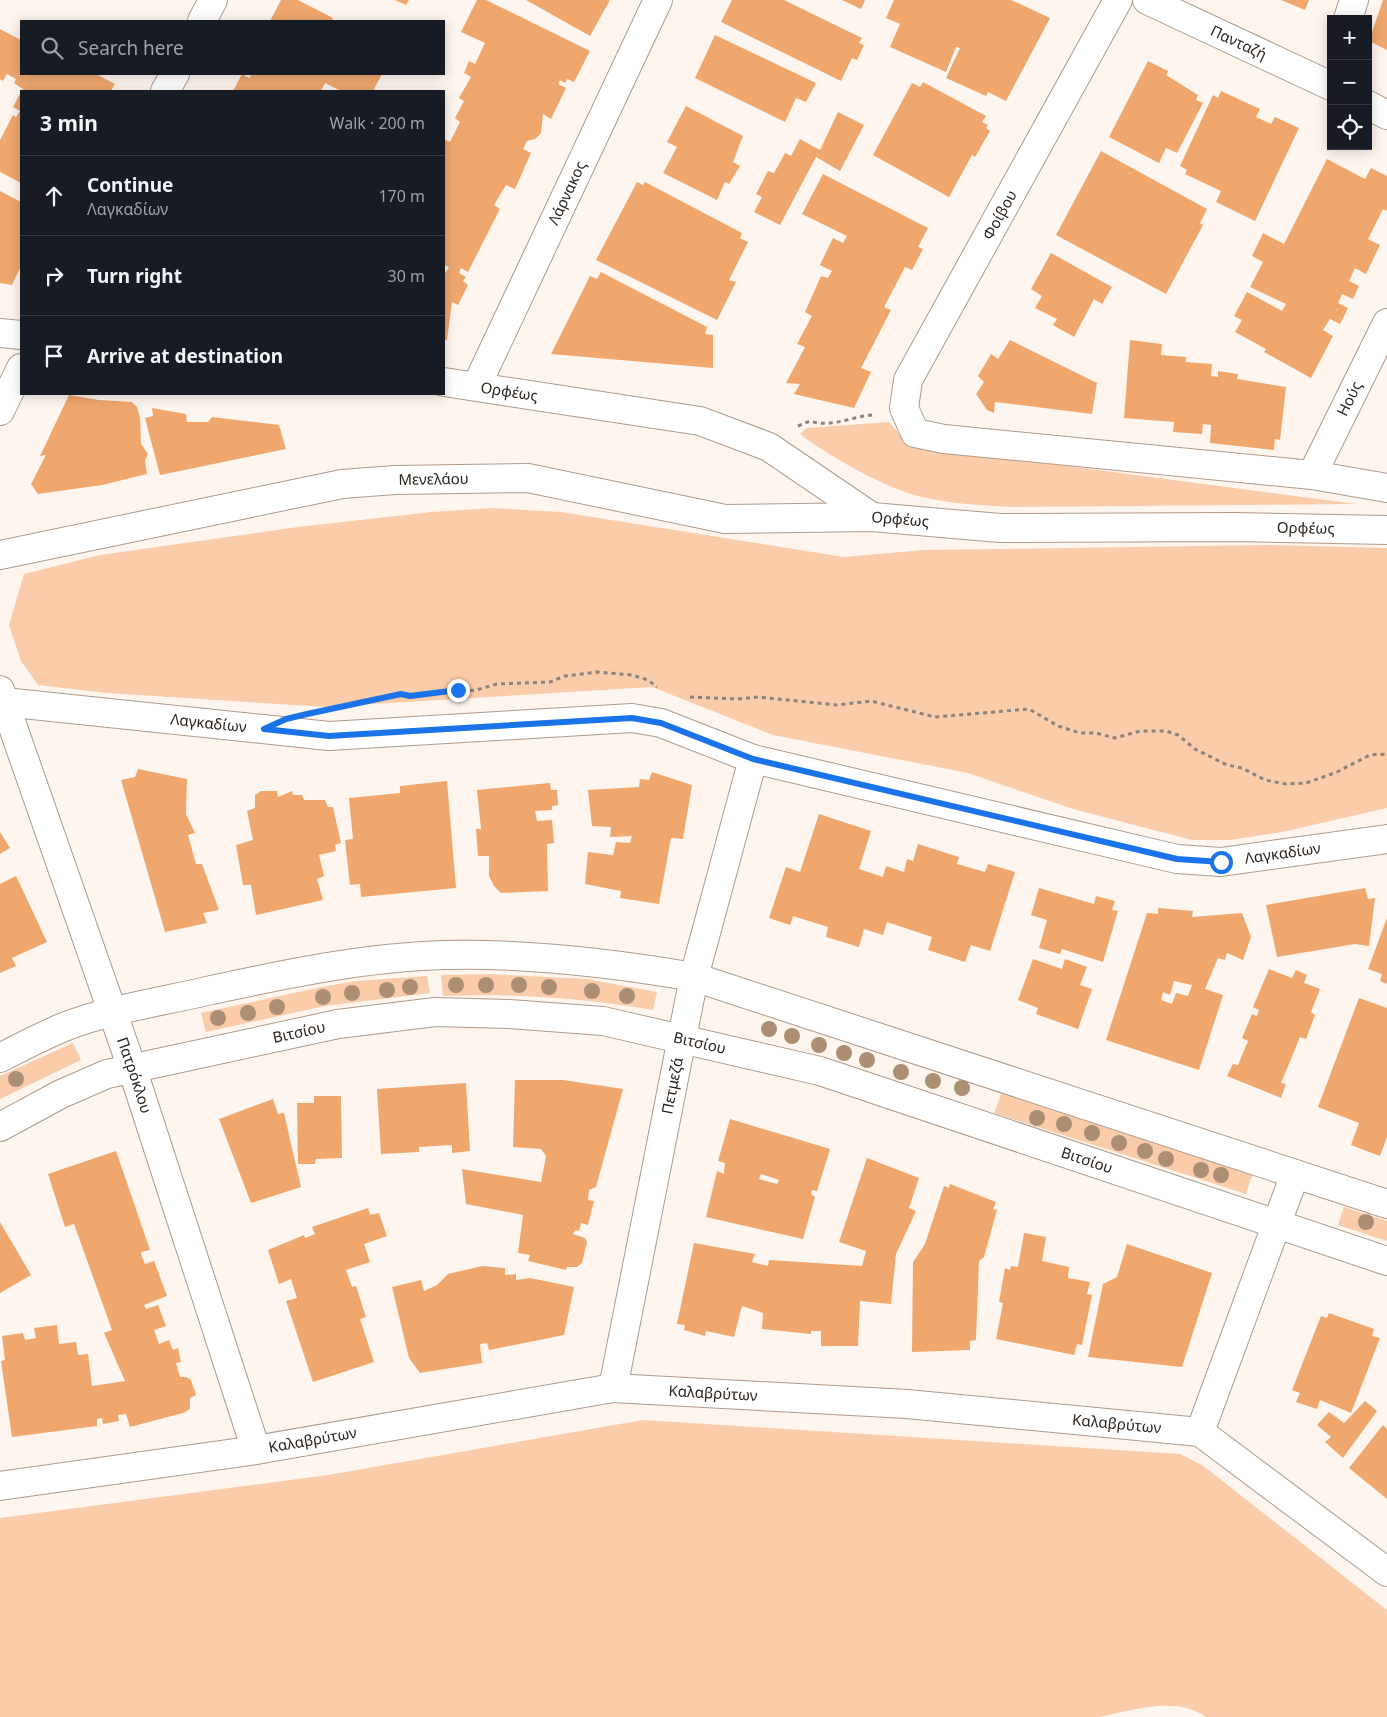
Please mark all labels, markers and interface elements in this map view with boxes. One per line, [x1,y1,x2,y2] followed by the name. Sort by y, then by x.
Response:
[1327,15,1372,150] map controls
[1327,15,1372,60] button: +
[20,20,445,75] search box
[1207,20,1270,64] street label: Πανταζή
[38,34,66,62] icon: search
[78,35,184,61] text: Search here
[1327,60,1372,105] button: −
[1327,105,1372,150] button: locate
[40,109,98,137] text: 3 min
[330,112,425,134] text: Walk · 200 m
[543,157,590,228] street label: Λάρνακος
[87,172,173,198] text: Continue
[40,182,68,210] icon: ahead
[378,185,425,207] text: 170 m
[977,186,1021,243] street label: Φοίβου
[87,198,168,220] text: Λαγκαδίων
[40,262,68,290] icon: right
[87,263,182,289] text: Turn right
[388,265,425,287] text: 30 m
[40,342,68,370] icon: arrive
[87,343,283,369] text: Arrive at destination
[479,377,539,405] street label: Ορφέως
[1332,378,1366,419] street label: Ηούς
[398,468,469,489] street label: Μενελάου
[871,506,930,531] street label: Ορφέως
[1277,517,1335,538] street label: Ορφέως
[447,679,470,702] route end
[170,708,248,736] street label: Λαγκαδίων
[1243,837,1322,868] street label: Λαγκαδίων
[1210,851,1233,874] route start
[271,1016,327,1047] street label: Βιτσίου
[671,1027,728,1058] street label: Βιτσίου
[113,1034,157,1116] street label: Πατρόκλου
[656,1055,687,1116] street label: Πετμεζά
[1059,1141,1116,1177] street label: Βιτσίου
[668,1380,758,1405] street label: Καλαβρύτων
[1071,1409,1162,1437] street label: Καλαβρύτων
[267,1422,358,1457] street label: Καλαβρύτων

